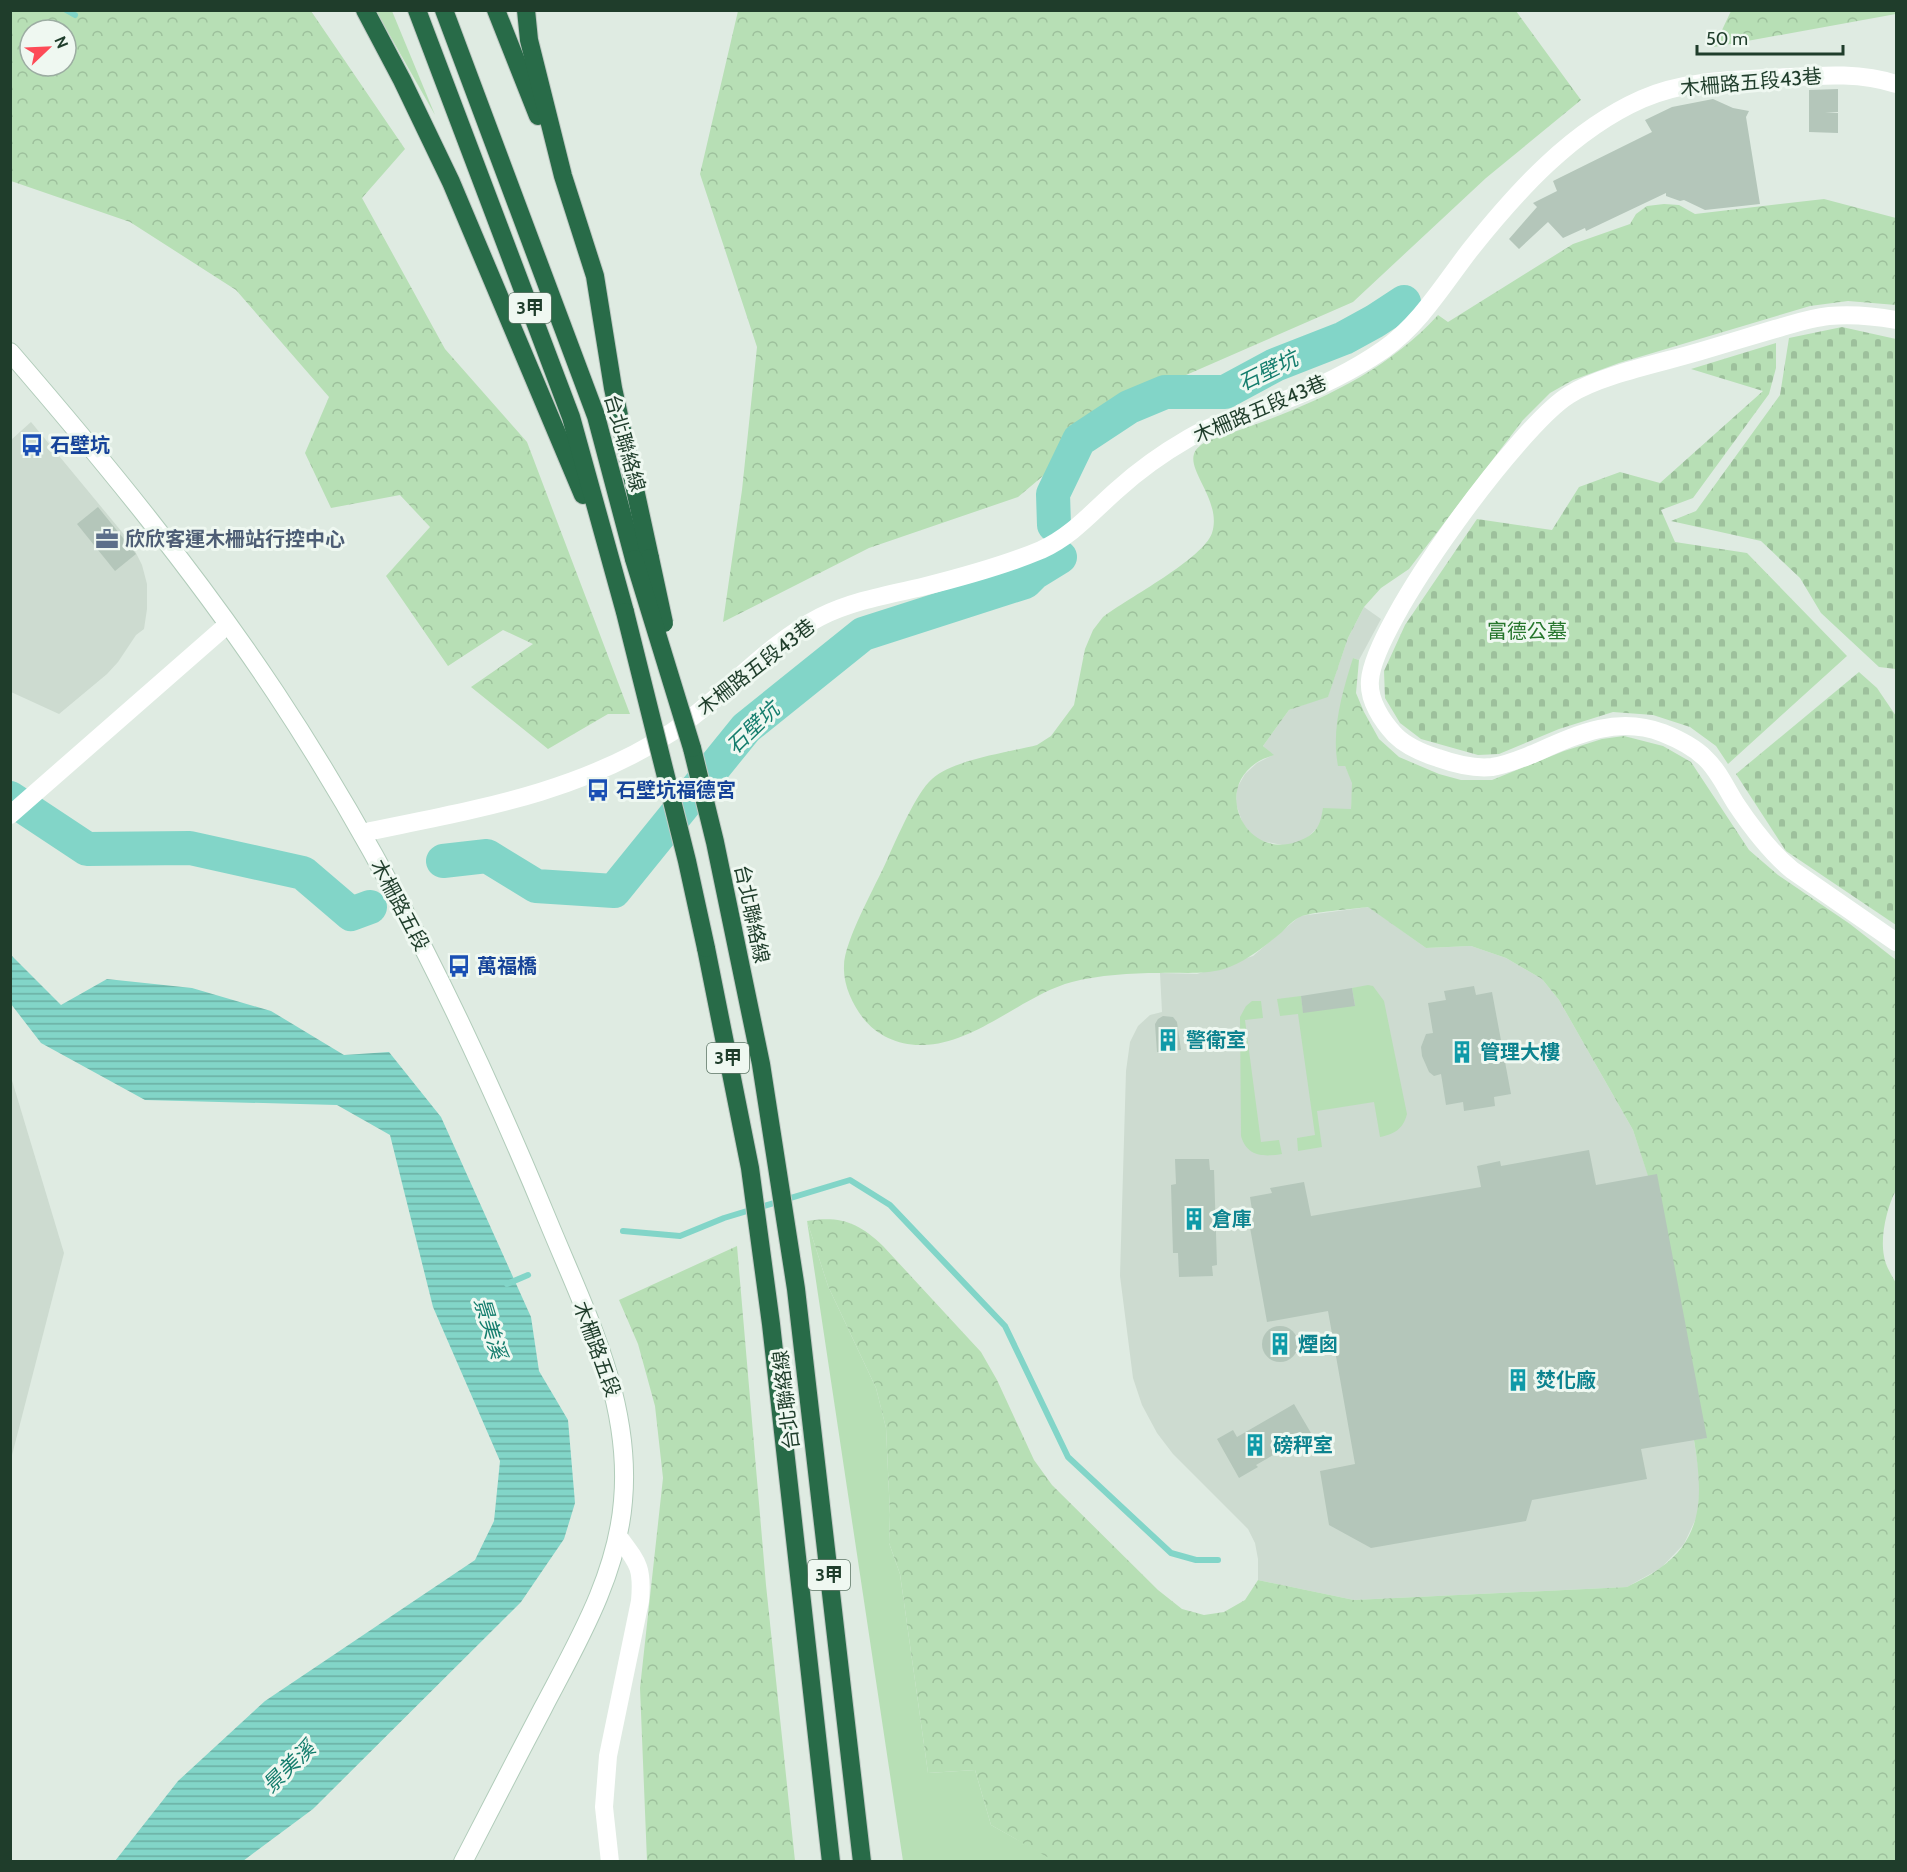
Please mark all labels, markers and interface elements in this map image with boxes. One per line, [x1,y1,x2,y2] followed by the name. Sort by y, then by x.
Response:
[18,18,78,78] north arrow
[1697,18,1842,56] scale bar
[1706,28,1748,50] text: 50 m
[50,33,72,51] text: N
[1679,64,1823,100] street label: 木柵路五段43巷
[509,293,551,323] road number: 3甲
[1234,344,1304,396] water label: 石壁坑
[1190,370,1330,448] street label: 木柵路五段43巷
[600,392,650,494] street label: 台北聯絡線
[19,432,45,458] bus stop icon: 石壁坑
[50,433,110,457] place label: 石壁坑
[94,526,120,552] office icon: 欣欣客運木柵站行控中心
[125,527,345,551] place label: 欣欣客運木柵站行控中心
[693,614,819,720] street label: 木柵路五段43巷
[1487,619,1567,643] park label: 富德公墓
[721,695,786,759] water label: 石壁坑
[585,777,611,803] bus stop icon: 石壁坑福德宮
[616,778,736,802] place label: 石壁坑福德宮
[366,855,434,955] street label: 木柵路五段
[730,863,774,965] street label: 台北聯絡線
[446,953,472,979] bus stop icon: 萬福橋
[477,954,537,978] place label: 萬福橋
[1155,1027,1181,1053] building icon: 警衛室
[1186,1028,1246,1052] place label: 警衛室
[1449,1039,1475,1065] building icon: 管理大樓
[1480,1040,1560,1064] place label: 管理大樓
[707,1043,749,1073] road number: 3甲
[1181,1206,1207,1232] building icon: 倉庫
[1212,1207,1252,1231] place label: 倉庫
[469,1294,513,1365] water label: 景美溪
[569,1298,625,1400] street label: 木柵路五段
[1267,1331,1293,1357] building icon: 煙囪
[1298,1332,1338,1356] place label: 煙囪
[768,1349,804,1451] street label: 台北聯絡線
[1505,1367,1531,1393] building icon: 焚化廠
[1536,1368,1596,1392] place label: 焚化廠
[1242,1432,1268,1458] building icon: 磅秤室
[1273,1433,1333,1457] place label: 磅秤室
[808,1560,850,1590] road number: 3甲
[257,1734,322,1798] water label: 景美溪

